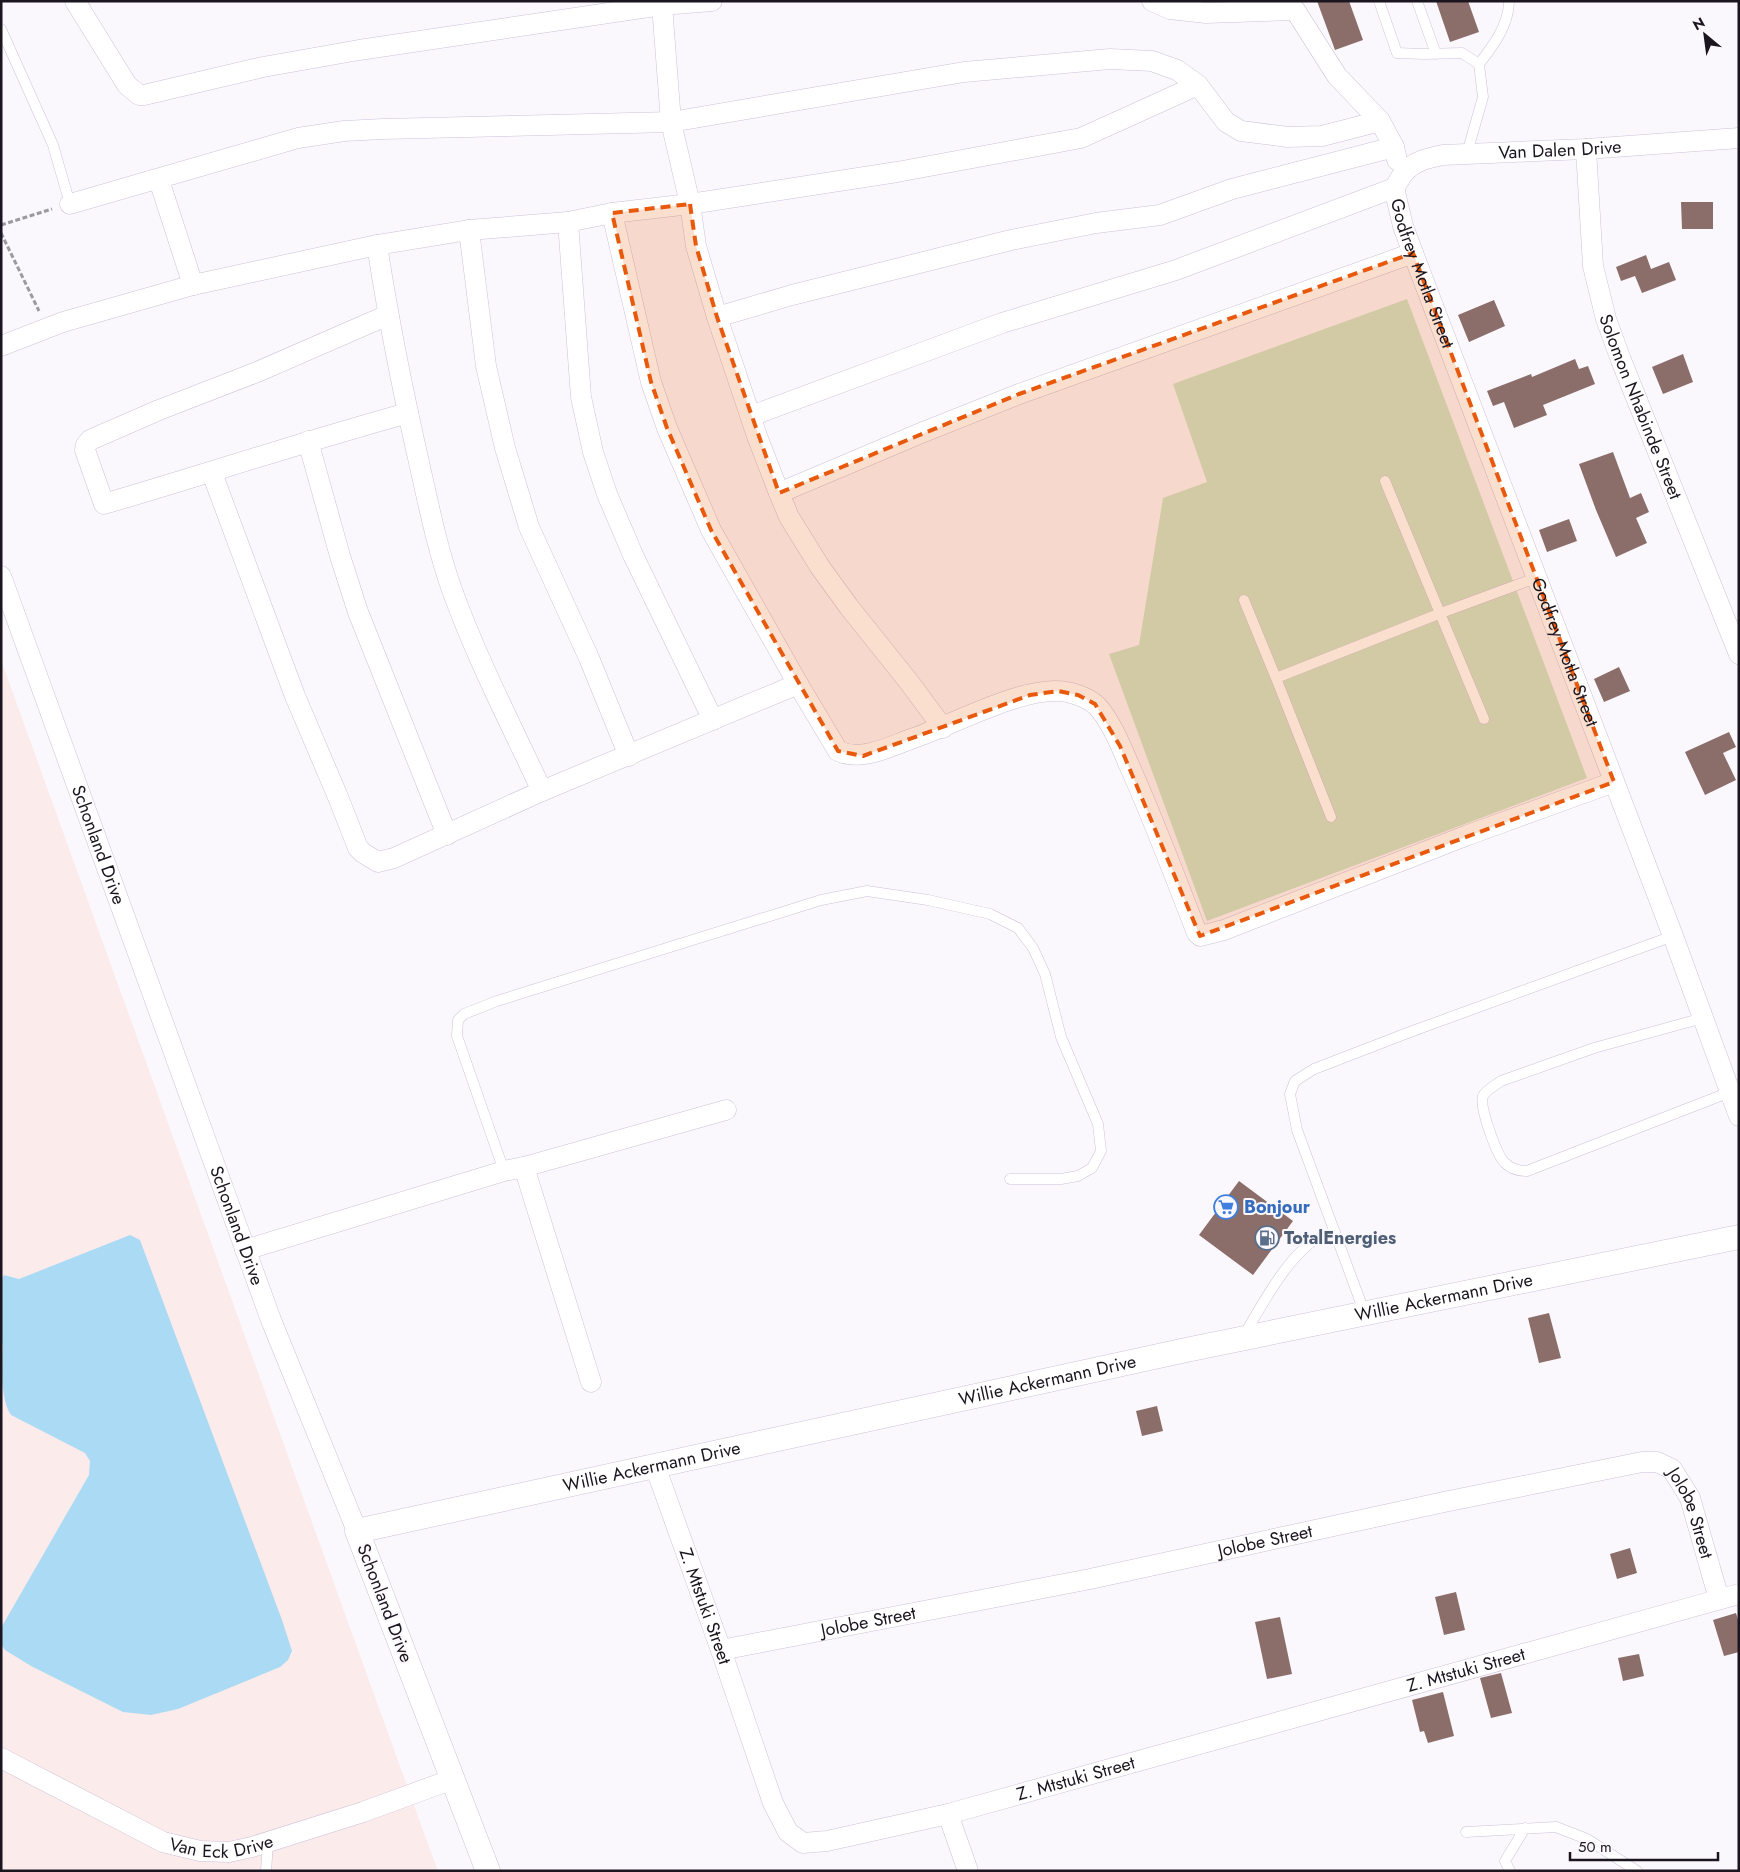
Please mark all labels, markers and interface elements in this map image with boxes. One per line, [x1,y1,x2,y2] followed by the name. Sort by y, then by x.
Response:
[1680,10,1730,60] north arrow
[1689,12,1708,35] text: N
[1498,133,1622,166] street label: Van Dalen Drive
[1384,196,1461,353] street label: Godfrey Motla Street
[1592,311,1689,504] street label: Solomon Nhabinde Street
[1525,574,1605,731] street label: Godfrey Motla Street
[65,782,132,908] street label: Schonland Drive
[203,1162,270,1289] street label: Schonland Drive
[1213,1194,1239,1220] supermarket icon: Bonjour
[1244,1194,1311,1220] place label: Bonjour
[1254,1225,1280,1251] fuel station icon: TotalEnergies
[1284,1225,1396,1251] place label: TotalEnergies
[1353,1266,1535,1328] street label: Willie Ackermann Drive
[956,1348,1139,1412] street label: Willie Ackermann Drive
[561,1435,743,1499] street label: Willie Ackermann Drive
[1660,1461,1720,1562] street label: Jolobe Street
[1213,1518,1315,1564] street label: Jolobe Street
[350,1540,420,1666] street label: Schonland Drive
[673,1545,738,1668] street label: Z. Mtstuki Street
[817,1600,919,1644] street label: Jolobe Street
[1404,1641,1529,1699] street label: Z. Mtstuki Street
[1014,1749,1138,1807] street label: Z. Mtstuki Street
[166,1828,277,1865] street label: Van Eck Drive
[1570,1830,1718,1862] scale bar
[1578,1836,1612,1858] text: 50 m

